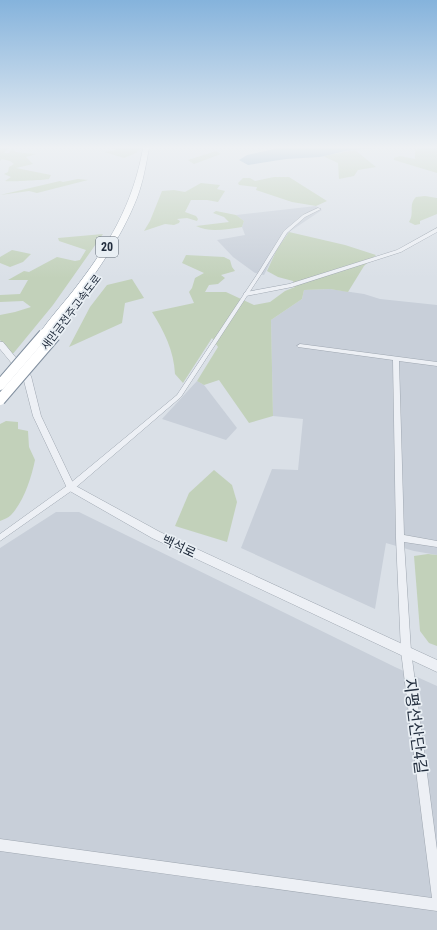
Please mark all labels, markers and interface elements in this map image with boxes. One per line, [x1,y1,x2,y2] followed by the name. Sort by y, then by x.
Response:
[96,237,118,257] road number: 20
[39,272,104,353] street label: 새만금전주고속도로
[159,532,198,561] street label: 백석로
[400,677,431,775] street label: 지평선산단4길

